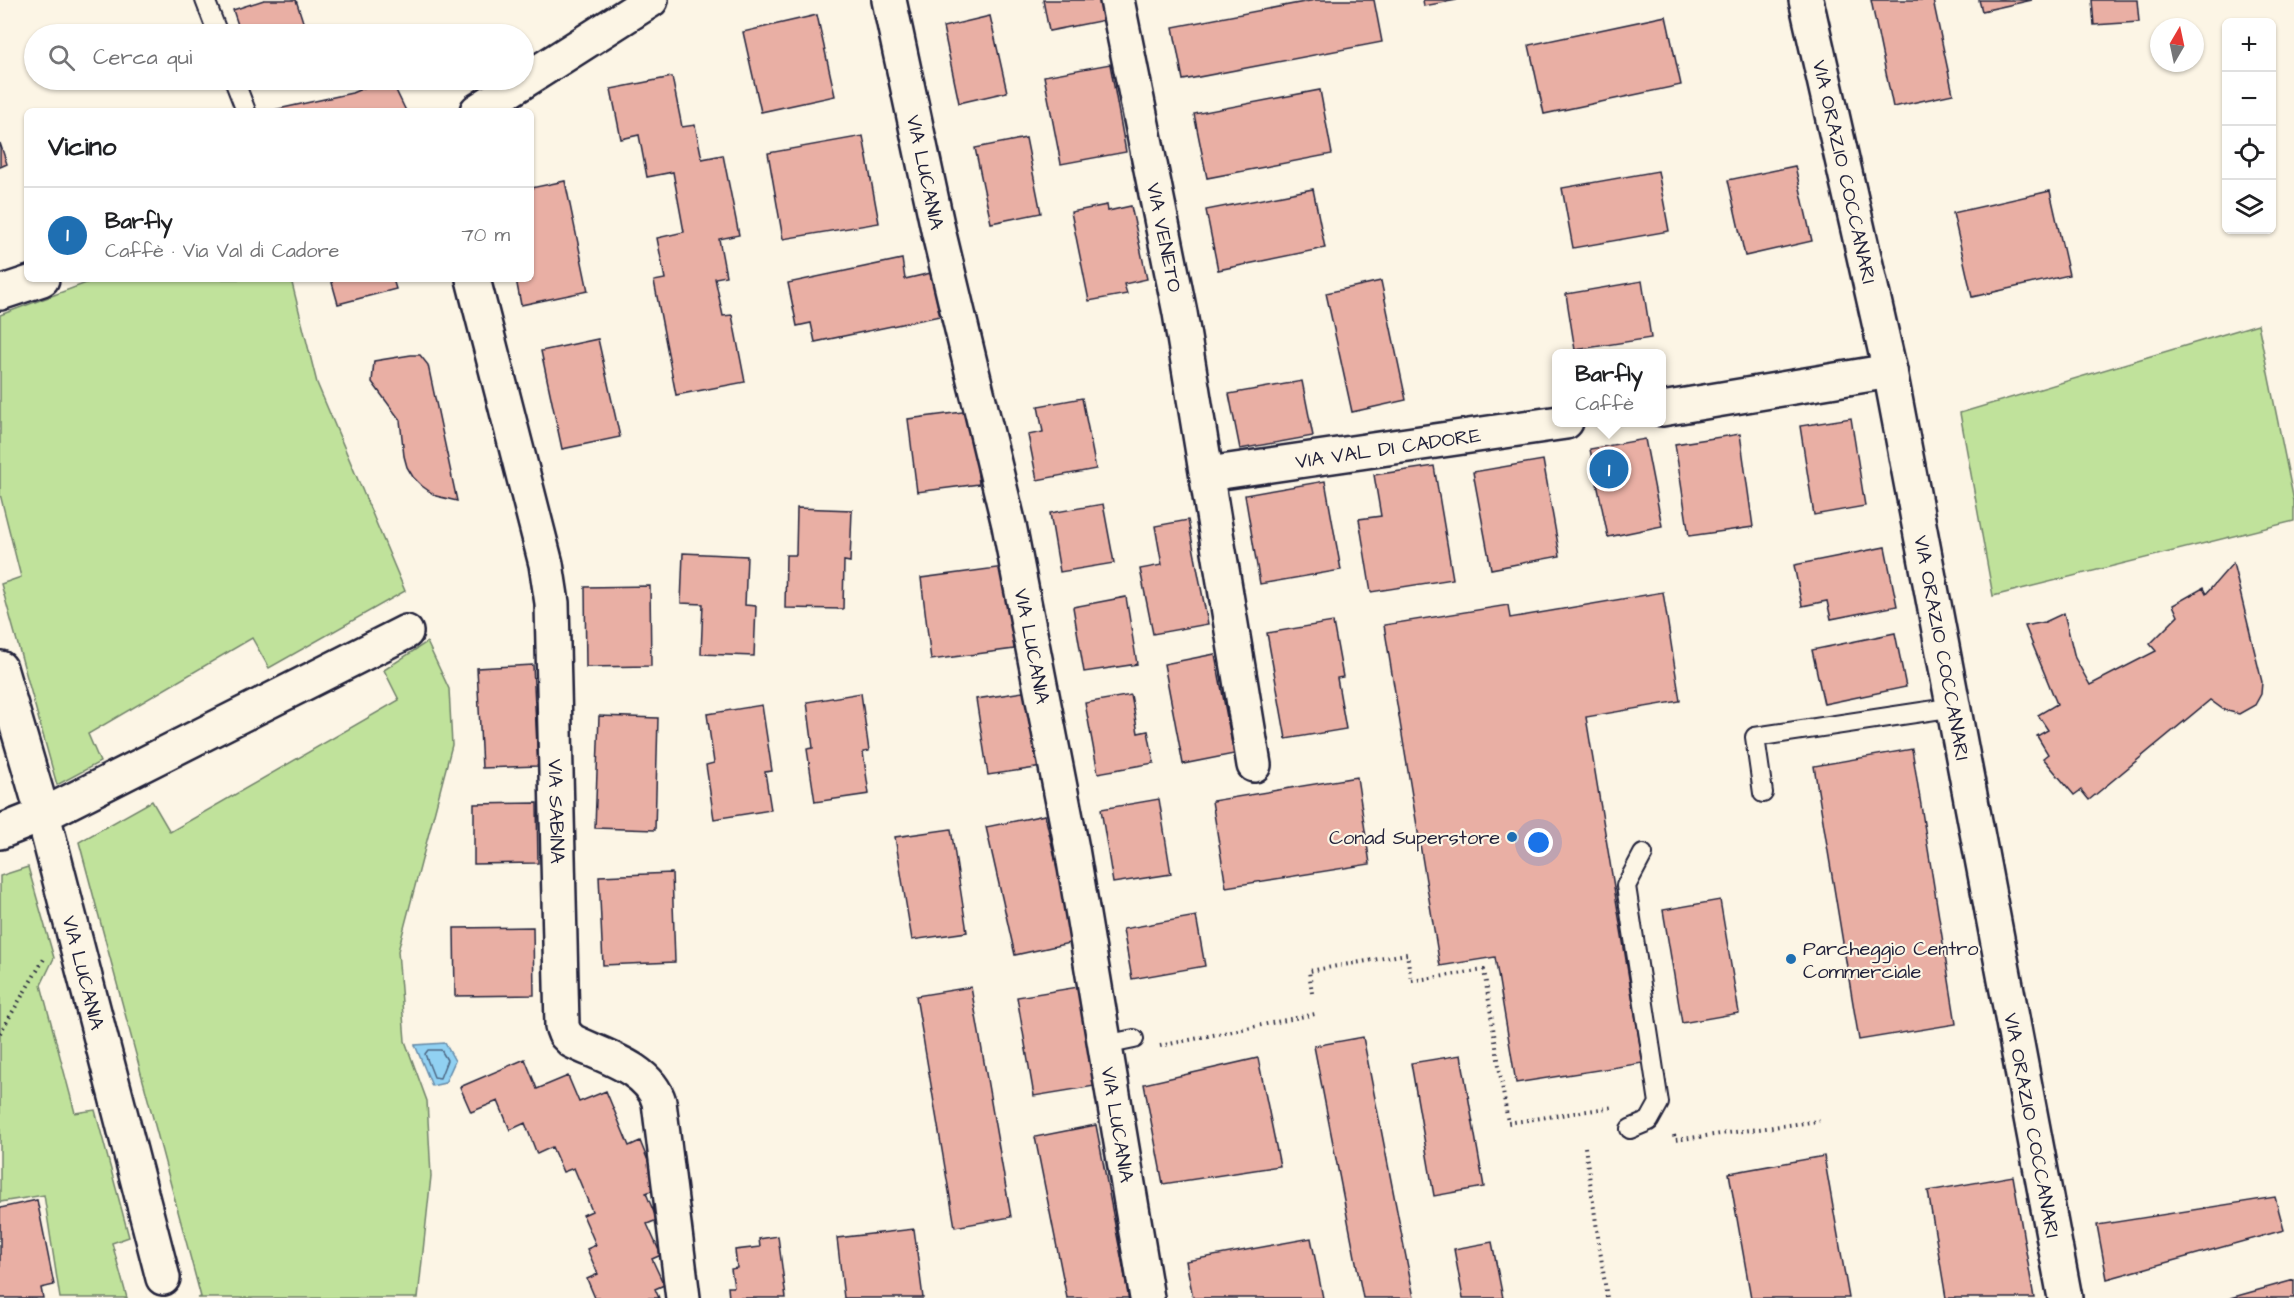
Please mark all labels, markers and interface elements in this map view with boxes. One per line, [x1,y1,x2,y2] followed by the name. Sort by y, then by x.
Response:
[2150,18,2204,72] north arrow
[2222,18,2276,234] map controls
[2222,18,2276,72] button: +
[24,24,534,90] search box
[45,41,78,74] icon: search
[93,42,192,73] text: Cerca qui
[1805,57,1883,286] street label: VIA ORAZIO COCCANARI
[2222,72,2276,126] button: −
[899,112,951,233] street label: VIA LUCANIA
[2222,126,2276,180] button: locate
[48,129,116,165] text: Vicino
[1139,180,1188,295] street label: VIA VENETO
[2222,180,2276,234] button: layers
[105,206,173,237] text: Barfly
[66,221,69,249] text: 1
[462,221,510,249] text: 70 m
[105,237,339,265] text: Caffè · Via Val di Cadore
[1552,349,1666,427] popup
[1575,359,1643,390] text: Barfly
[1575,390,1634,418] text: Caffè
[1294,422,1483,476] street label: VIA VAL DI CADORE
[1590,446,1628,492] pin: 1
[1906,533,1976,763] street label: VIA ORAZIO COCCANARI
[1007,586,1057,707] street label: VIA LUCANIA
[541,759,571,864] street label: VIA SABINA
[1329,824,1500,852] place label: Conad Superstore
[1524,828,1553,857] your location
[1505,830,1519,844] marker: Conad Superstore
[55,913,111,1033] street label: VIA LUCANIA
[1803,935,1979,986] place label: Parcheggio Centro Commerciale
[1784,952,1798,966] marker: Parcheggio Centro Commerciale
[1996,1011,2066,1240] street label: VIA ORAZIO COCCANARI
[1094,1065,1141,1185] street label: VIA LUCANIA

